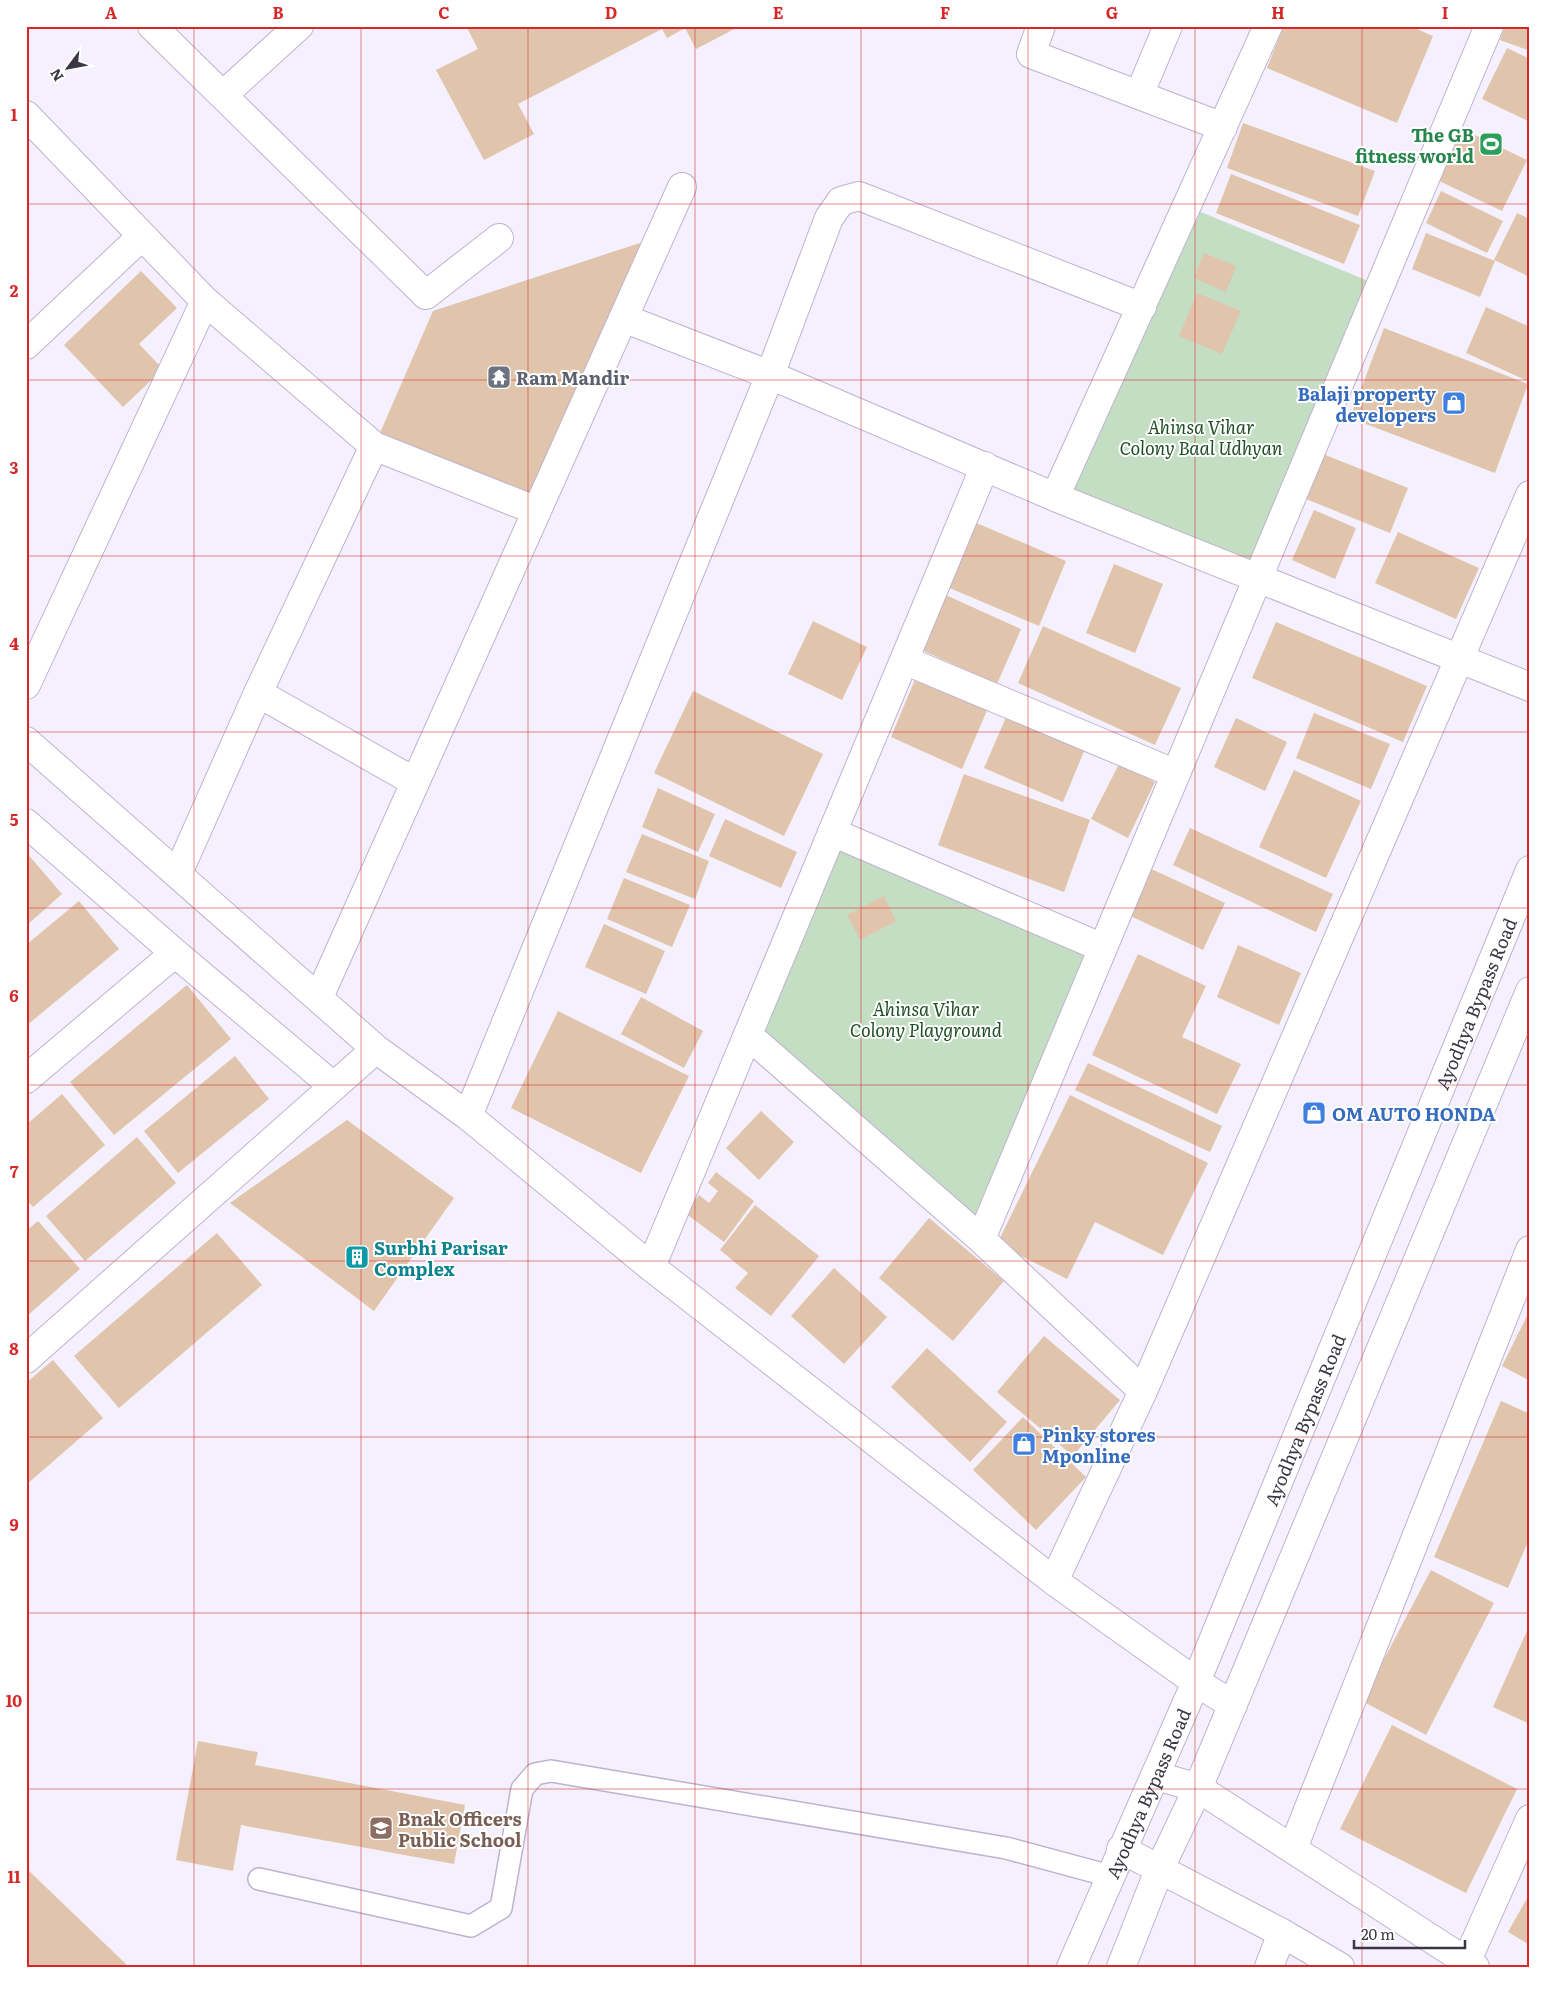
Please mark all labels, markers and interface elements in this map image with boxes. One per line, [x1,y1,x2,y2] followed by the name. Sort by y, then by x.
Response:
[105,0,117,24] text: A
[272,0,284,24] text: B
[438,0,450,24] text: C
[605,0,617,24] text: D
[773,0,784,24] text: E
[940,0,950,24] text: F
[1106,0,1118,24] text: G
[1271,0,1285,24] text: H
[1442,0,1448,24] text: I
[42,42,92,92] north arrow
[44,65,68,86] text: N
[11,102,18,126] text: 1
[1355,121,1474,169] place label: The GB fitness world
[1478,131,1504,157] sports icon: The GB fitness world
[10,278,19,302] text: 2
[486,364,512,390] temple icon: Ram Mandir
[516,364,630,391] place label: Ram Mandir
[1298,380,1436,428] place label: Balaji property developers
[1441,390,1467,416] shop icon: Balaji property developers
[1119,413,1283,461] park label: Ahinsa Vihar Colony Baal Udhyan
[10,455,19,479] text: 3
[9,631,19,655] text: 4
[10,807,19,831] text: 5
[1428,913,1523,1093] street label: Ayodhya Bypass Road
[9,983,19,1007] text: 6
[850,995,1003,1043] park label: Ahinsa Vihar Colony Playground
[1301,1100,1327,1126] shop icon: OM AUTO HONDA
[1332,1100,1496,1127] place label: OM AUTO HONDA
[10,1159,19,1183] text: 7
[374,1234,508,1282] place label: Surbhi Parisar Complex
[344,1244,370,1270] building icon: Surbhi Parisar Complex
[1257,1329,1351,1510] street label: Ayodhya Bypass Road
[9,1336,19,1360] text: 8
[1042,1421,1156,1469] place label: Pinky stores Mponline
[1011,1431,1037,1457] shop icon: Pinky stores Mponline
[9,1512,19,1536] text: 9
[6,1688,22,1712] text: 10
[1098,1703,1197,1883] street label: Ayodhya Bypass Road
[398,1805,522,1853] place label: Bnak Officers Public School
[368,1815,394,1841] school or university icon: Bnak Officers Public School
[7,1864,21,1888] text: 11
[1354,1918,1465,1950] scale bar
[1361,1922,1395,1945] text: 20 m

